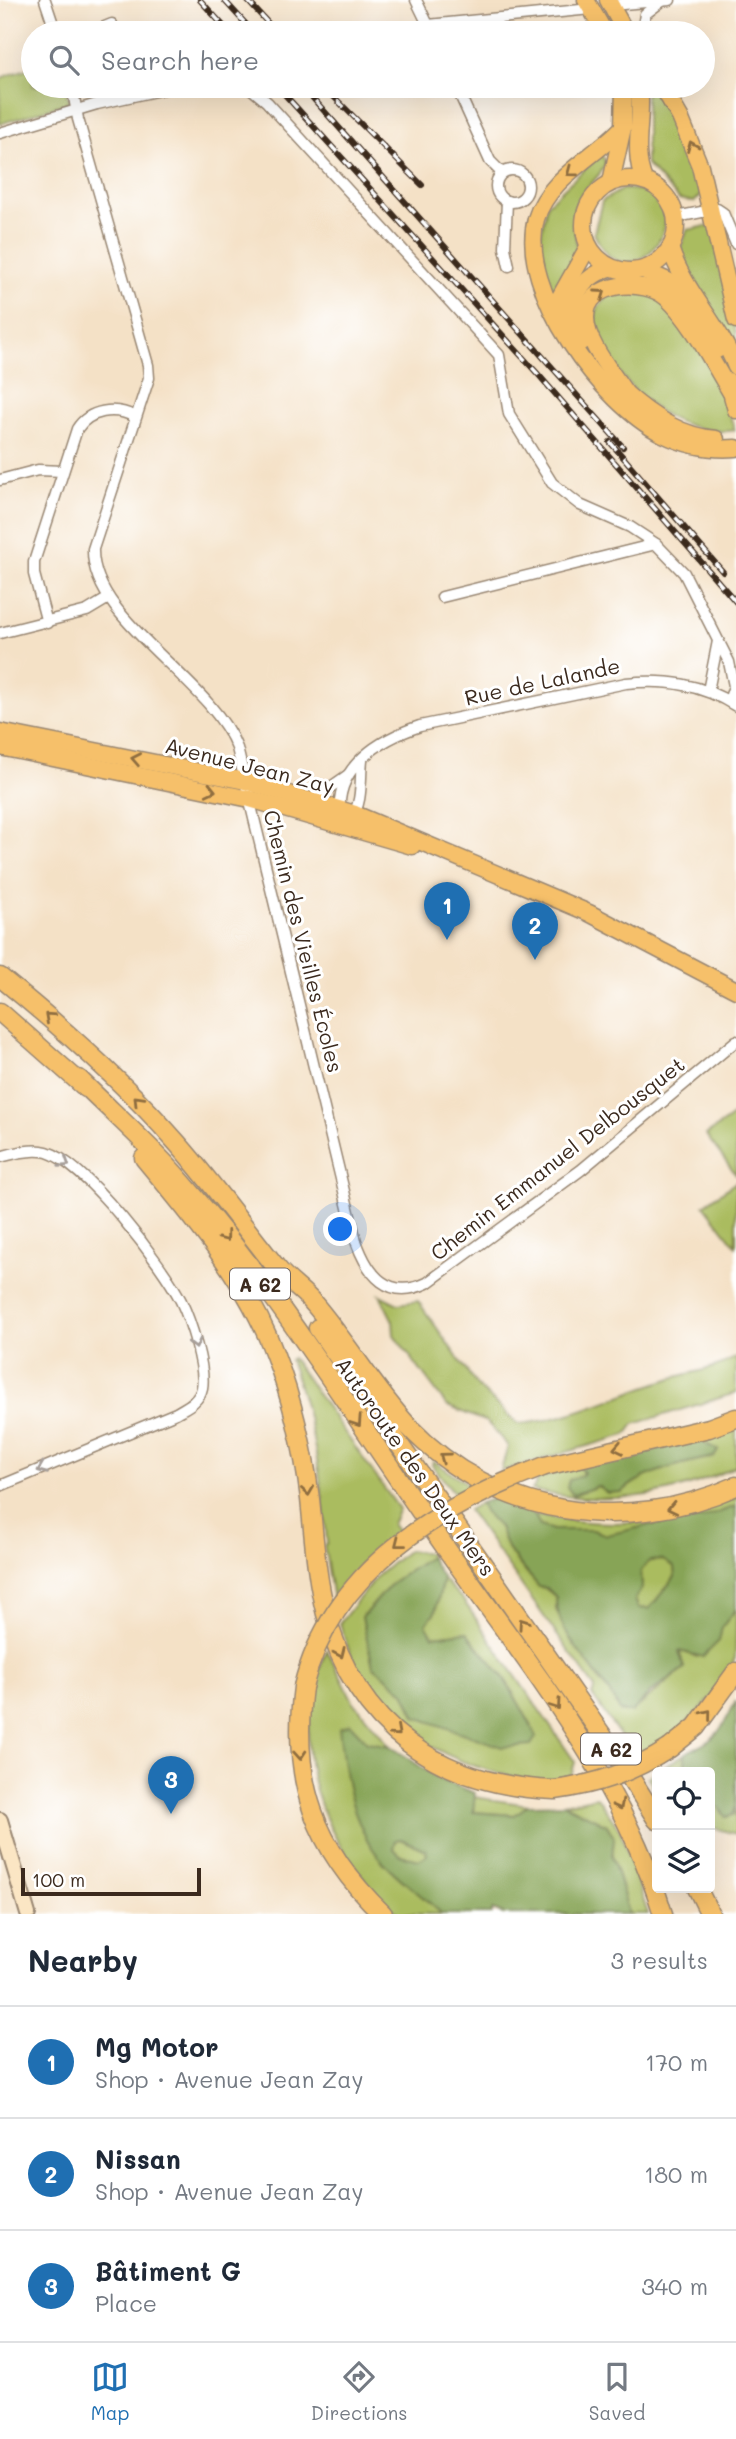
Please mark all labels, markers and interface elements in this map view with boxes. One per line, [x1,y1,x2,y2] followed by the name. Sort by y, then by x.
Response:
[21,21,715,98] search box
[45,41,83,79] icon: search
[101,43,259,77] text: Search here
[687,141,701,153] one-way arrow
[567,163,579,176] one-way arrow
[593,289,606,302] one-way arrow
[462,651,622,711] street label: Rue de Lalande
[163,731,337,799] street label: Avenue Jean Zay
[130,753,142,768] one-way arrow
[205,782,217,797] one-way arrow
[258,807,350,1075] street label: Chemin des Vieilles Écoles
[424,882,470,940] pin: 1
[512,902,558,960] pin: 2
[44,1013,57,1025] one-way arrow
[424,1050,690,1266] street label: Chemin Emmanuel Delbousquet
[133,1096,146,1109] one-way arrow
[57,1155,70,1168] one-way arrow
[323,1212,357,1246] your location
[217,1229,229,1241] one-way arrow
[230,1268,290,1300] road number: A 62
[187,1338,201,1350] one-way arrow
[330,1351,502,1581] street label: Autoroute des Deux Mers
[349,1414,361,1427] one-way arrow
[612,1439,624,1454] one-way arrow
[439,1453,452,1465] one-way arrow
[36,1460,48,1474] one-way arrow
[301,1485,316,1497] one-way arrow
[666,1500,678,1514] one-way arrow
[394,1535,407,1547] one-way arrow
[519,1618,531,1631] one-way arrow
[332,1645,346,1658] one-way arrow
[548,1697,560,1710] one-way arrow
[698,1709,711,1721] one-way arrow
[388,1724,401,1736] one-way arrow
[581,1734,641,1764] road number: A 62
[292,1750,307,1761] one-way arrow
[148,1756,194,1814] pin: 3
[652,1767,715,1893] map controls
[652,1767,715,1830] button: locate
[611,1797,625,1810] one-way arrow
[652,1830,715,1893] button: layers
[21,1865,201,1897] scale bar
[32,1867,85,1892] text: 100 m
[28,1940,138,1980] text: Nearby
[611,1945,708,1975] text: 3 results
[95,2030,219,2064] text: Mg Motor
[46,2047,56,2077] text: 1
[645,2047,708,2077] text: 170 m
[95,2064,364,2094] text: Shop · Avenue Jean Zay
[95,2142,181,2176] text: Nissan
[45,2159,57,2189] text: 2
[644,2159,708,2189] text: 180 m
[95,2176,364,2206] text: Shop · Avenue Jean Zay
[95,2254,241,2288] text: Bâtiment G
[44,2271,58,2301] text: 3
[641,2271,708,2301] text: 340 m
[95,2288,157,2318] text: Place
[91,2358,129,2425] tab: Map
[311,2358,407,2425] tab: Directions
[589,2358,645,2425] tab: Saved

